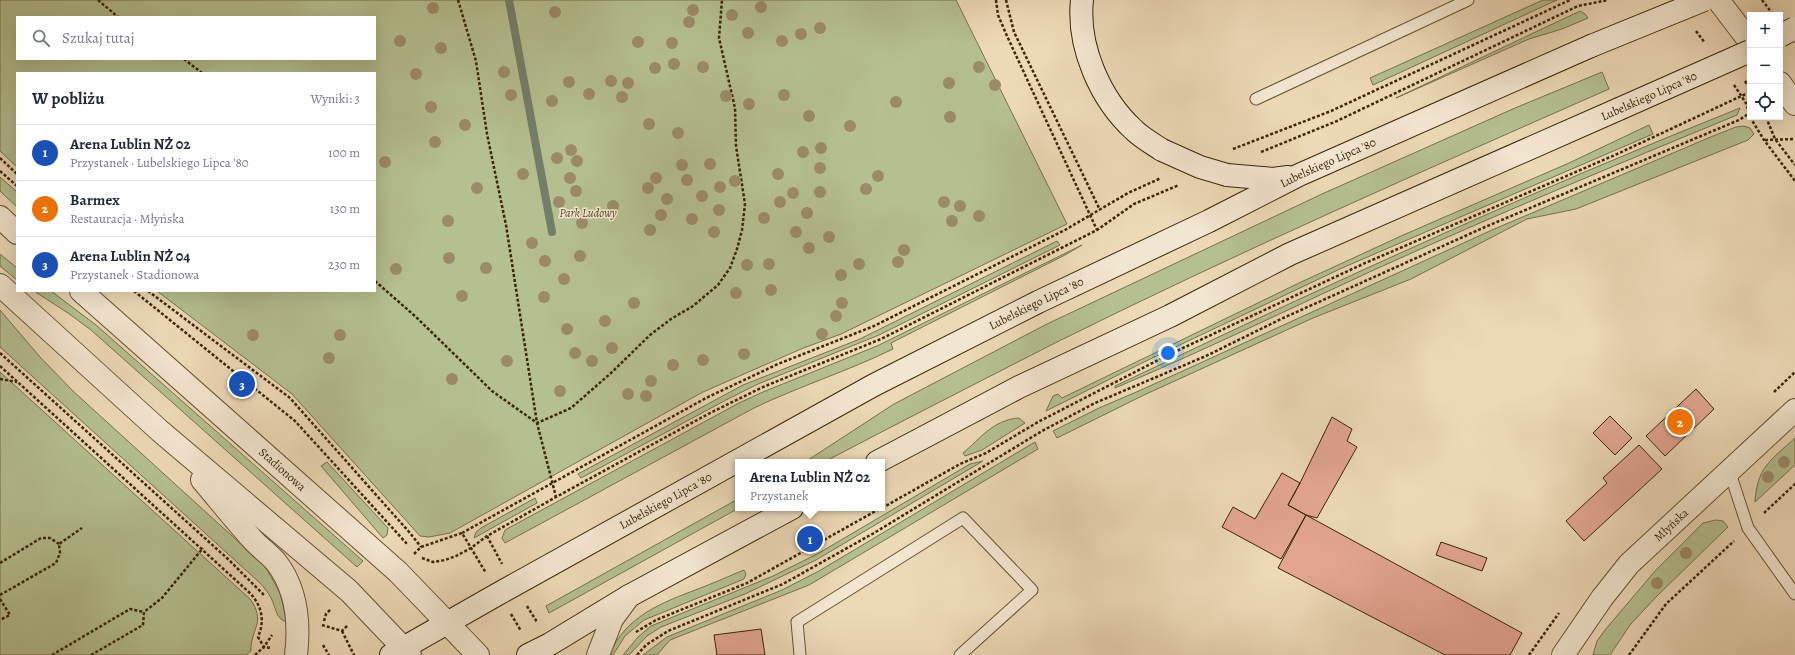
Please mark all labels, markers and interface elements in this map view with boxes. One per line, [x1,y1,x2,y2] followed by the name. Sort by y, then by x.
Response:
[1747,12,1783,120] map controls
[1747,12,1783,48] button: +
[16,16,376,60] search box
[30,27,52,49] icon: search
[62,28,135,48] text: Szukaj tutaj
[1747,48,1783,84] button: −
[1598,68,1700,124] street label: Lubelskiego Lipca '80
[1747,84,1783,120] button: locate
[32,87,104,110] text: W pobliżu
[310,90,360,107] text: Wyniki: 3
[70,134,191,154] text: Arena Lublin NŻ 02
[1277,134,1379,191] street label: Lubelskiego Lipca '80
[43,144,47,161] text: 1
[328,144,360,161] text: 100 m
[70,154,249,171] text: Przystanek · Lubelskiego Lipca '80
[70,190,120,210] text: Barmex
[42,200,48,217] text: 2
[330,200,360,217] text: 130 m
[559,205,618,221] park label: Park Ludowy
[70,210,185,227] text: Restauracja · Młyńska
[70,246,190,266] text: Arena Lublin NŻ 04
[42,256,48,273] text: 3
[328,256,360,273] text: 230 m
[70,266,199,283] text: Przystanek · Stadionowa
[986,273,1086,334] street label: Lubelskiego Lipca '80
[1158,343,1178,363] your location
[229,369,255,399] pin: 3
[1667,407,1693,437] pin: 2
[255,444,310,495] street label: Stadionowa
[735,459,885,511] popup
[750,467,870,487] text: Arena Lublin NŻ 02
[616,469,715,533] street label: Lubelskiego Lipca '80
[750,487,809,504] text: Przystanek
[1650,505,1692,545] street label: Młyńska
[797,524,823,554] pin: 1

